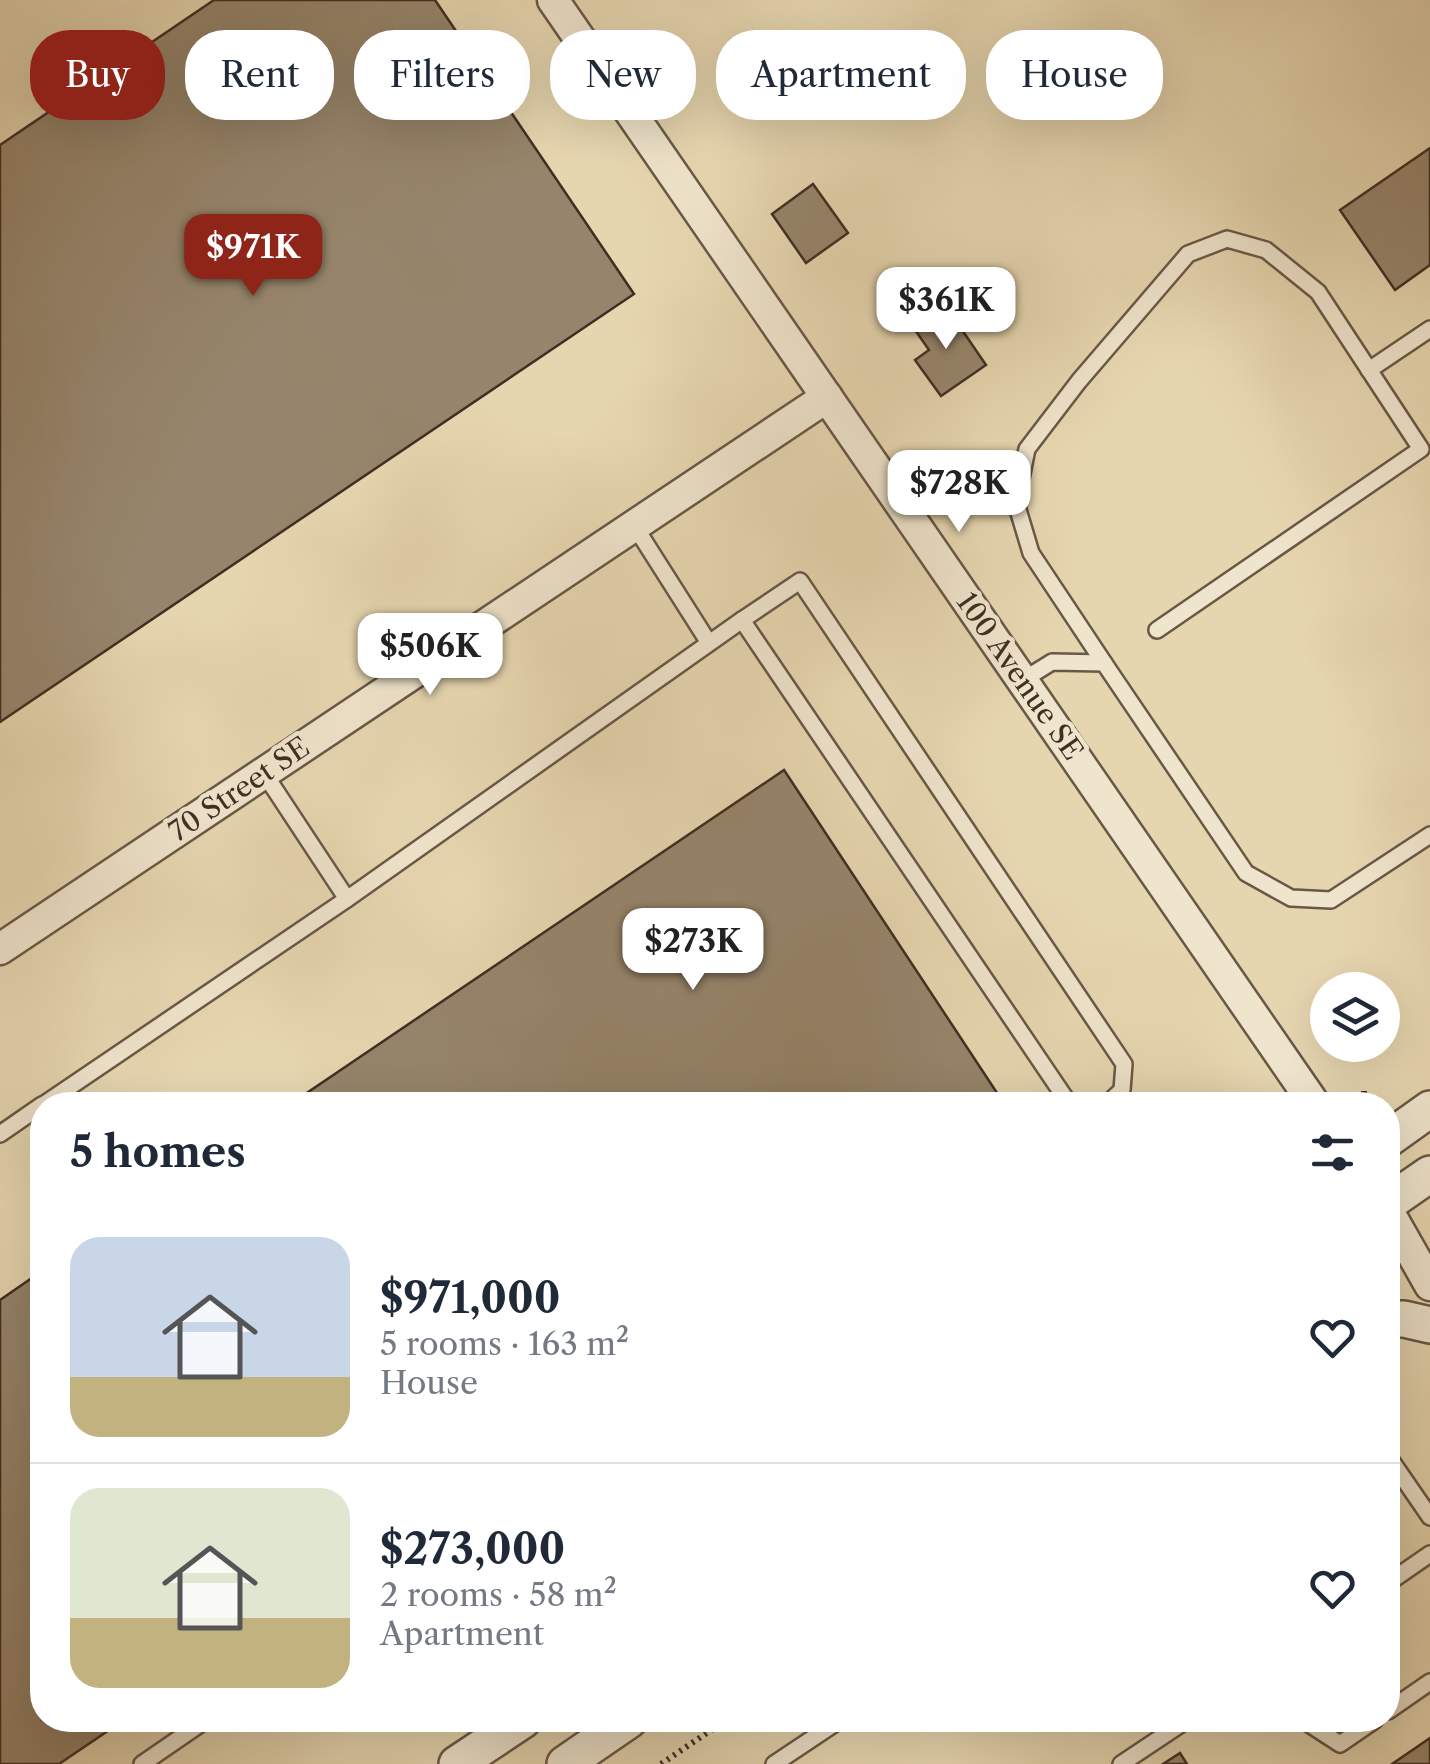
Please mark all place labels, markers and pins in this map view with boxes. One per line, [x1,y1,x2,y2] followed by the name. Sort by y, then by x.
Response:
[183,214,323,299] pin: $971K
[876,267,1016,352] pin: $361K
[889,450,1029,535] pin: $728K
[360,613,500,698] pin: $506K
[623,908,763,993] pin: $273K

